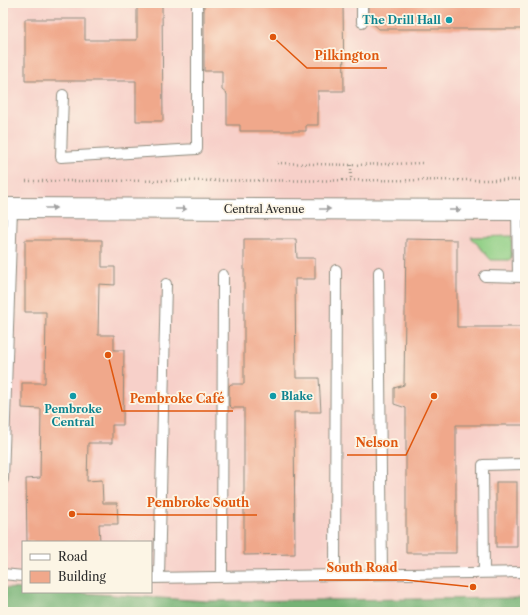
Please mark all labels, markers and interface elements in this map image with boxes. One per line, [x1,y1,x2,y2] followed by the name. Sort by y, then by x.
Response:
[362,13,441,27] place label: The Drill Hall
[444,15,454,25] marker: The Drill Hall
[307,44,387,68] callout: Pilkington
[315,48,380,63] text: Pilkington
[224,202,304,216] street label: Central Avenue
[45,205,58,211] one-way arrow
[175,206,188,212] one-way arrow
[319,206,332,212] one-way arrow
[449,207,462,213] one-way arrow
[122,387,233,411] callout: Pembroke Café
[281,389,313,403] place label: Blake
[68,391,78,401] marker: Pembroke Central
[130,391,224,406] text: Pembroke Café
[268,391,278,401] marker: Blake
[44,402,102,429] place label: Pembroke Central
[347,431,406,455] callout: Nelson
[356,435,399,450] text: Nelson
[139,491,257,515] callout: Pembroke South
[147,495,250,510] text: Pembroke South
[22,541,152,593] legend
[58,549,88,564] text: Road
[319,556,406,580] callout: South Road
[326,560,398,575] text: South Road
[58,569,106,584] text: Building

